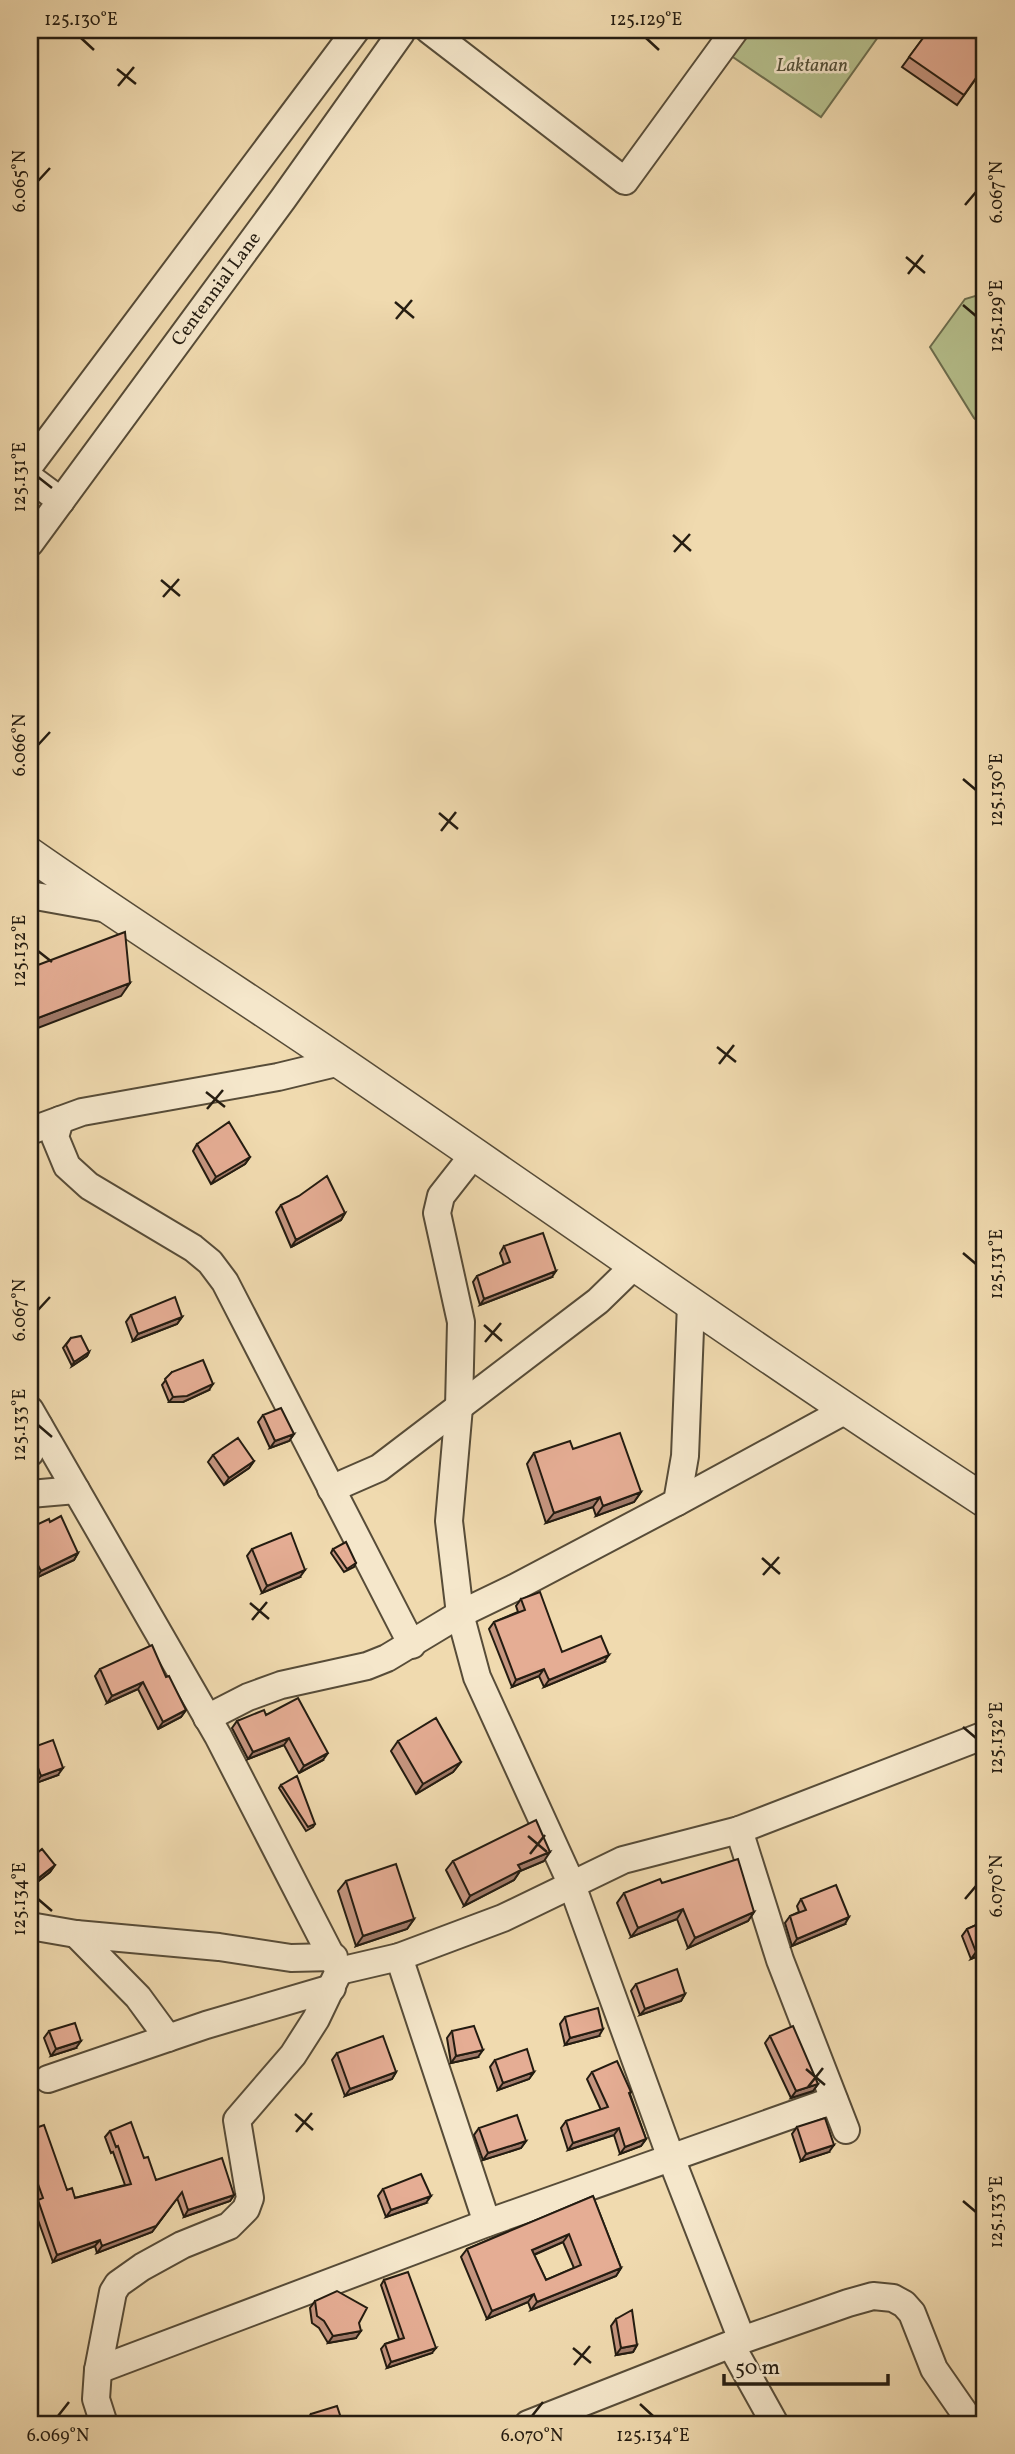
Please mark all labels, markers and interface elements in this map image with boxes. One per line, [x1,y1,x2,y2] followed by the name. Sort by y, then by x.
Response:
[44,8,118,33] text: 125.130°E
[610,8,682,33] text: 125.129°E
[776,53,848,79] park label: Laktanan
[8,150,33,212] text: 6.065°N
[985,161,1010,223] text: 6.067°N
[166,227,267,352] street label: Centennial Lane
[985,280,1010,352] text: 125.129°E
[8,442,33,512] text: 125.131°E
[8,714,33,776] text: 6.066°N
[985,753,1010,827] text: 125.130°E
[8,915,33,987] text: 125.132°E
[985,1229,1010,1299] text: 125.131°E
[8,1279,33,1341] text: 6.067°N
[8,1389,33,1461] text: 125.133°E
[985,1702,1010,1774] text: 125.132°E
[985,1855,1010,1917] text: 6.070°N
[8,1862,33,1936] text: 125.134°E
[985,2176,1010,2248] text: 125.133°E
[724,2342,889,2386] scale bar
[735,2354,780,2383] text: 50 m
[27,2424,89,2449] text: 6.069°N
[501,2424,563,2449] text: 6.070°N
[616,2424,690,2449] text: 125.134°E

